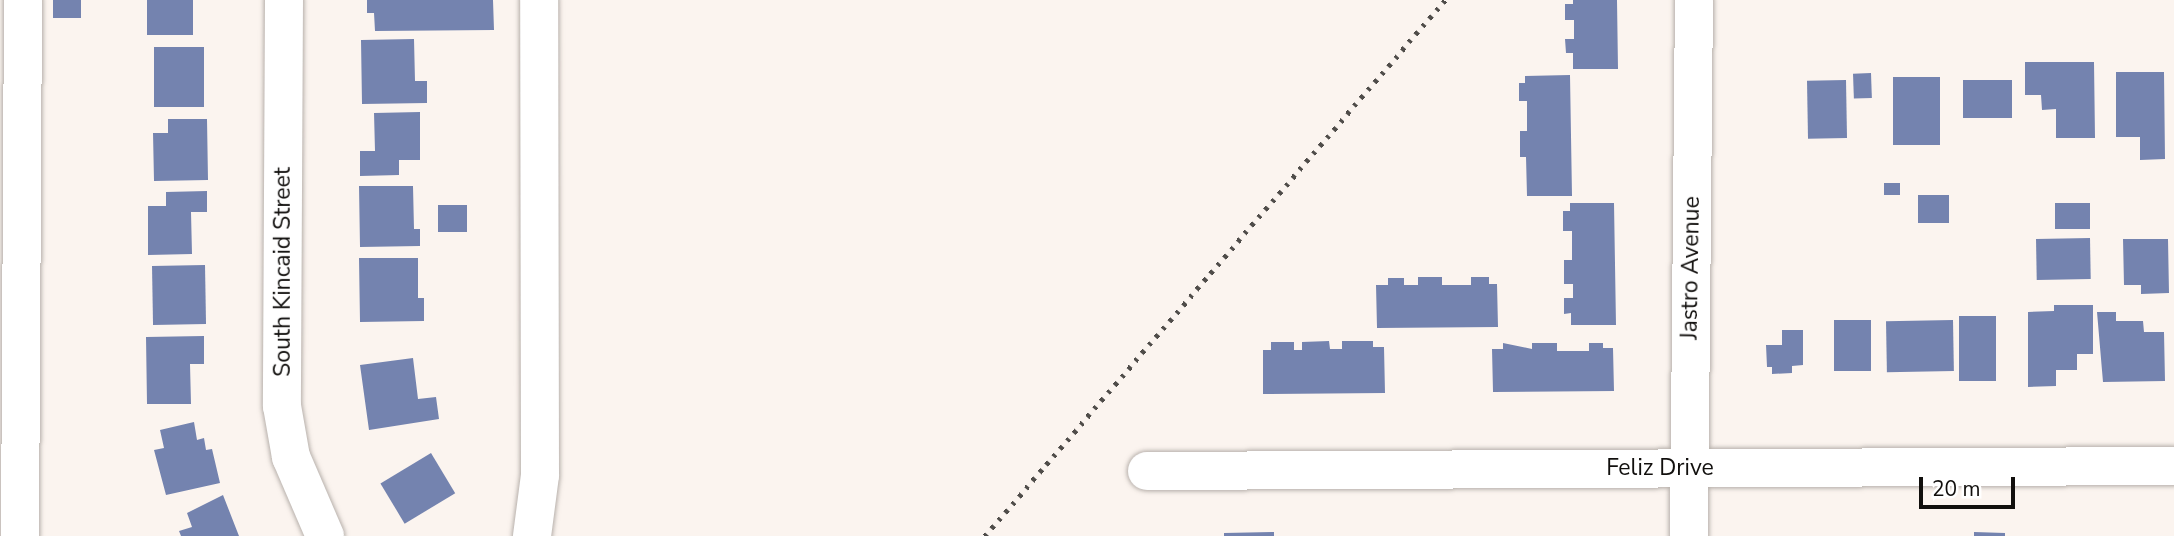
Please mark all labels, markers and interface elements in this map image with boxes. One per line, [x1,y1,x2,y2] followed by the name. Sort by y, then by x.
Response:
[269,167,297,377] street label: South Kincaid Street
[1676,196,1706,340] street label: Jastro Avenue
[1606,454,1714,482] street label: Feliz Drive
[1922,462,2018,506] scale bar
[1932,475,1981,503] text: 20 m

